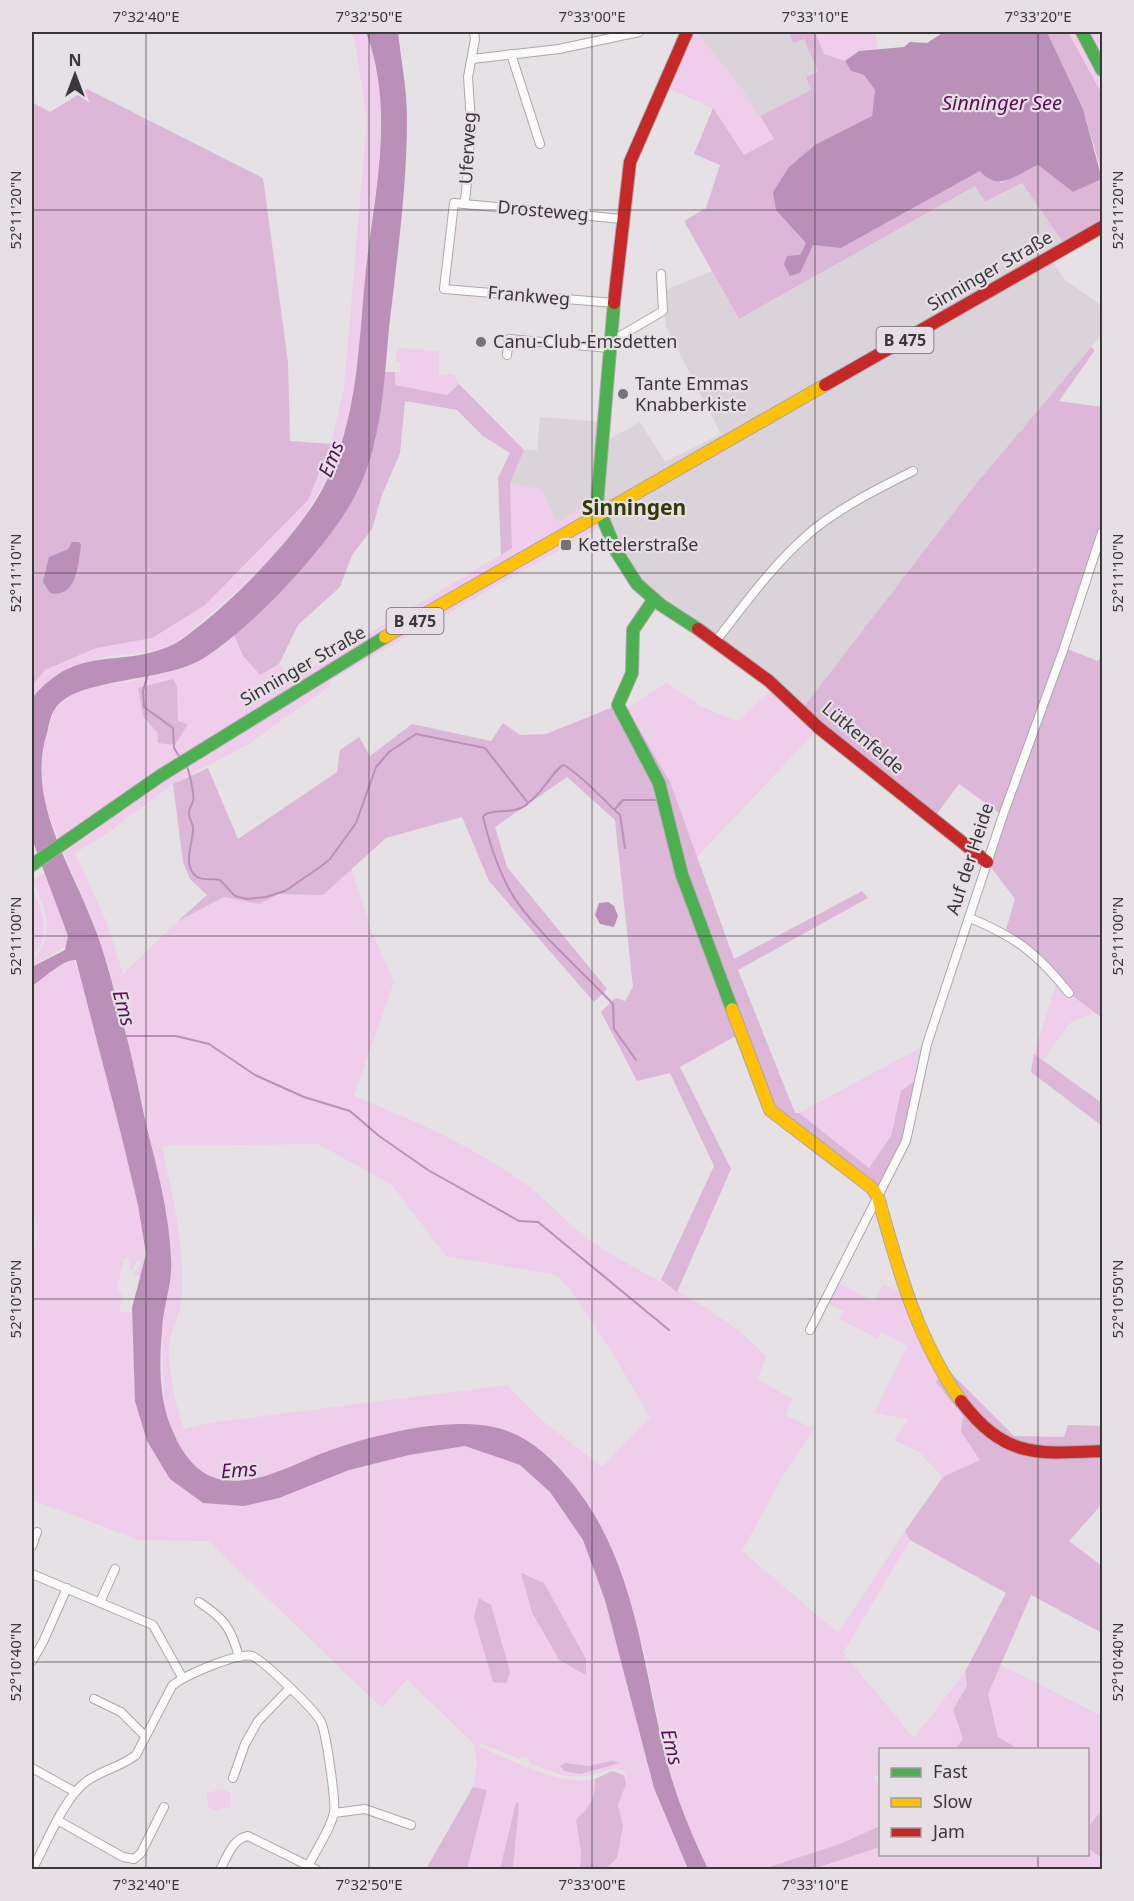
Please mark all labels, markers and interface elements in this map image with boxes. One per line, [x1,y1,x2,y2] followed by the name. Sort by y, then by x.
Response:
[112,6,180,26] text: 7°32'40"E
[335,6,403,26] text: 7°32'50"E
[558,6,626,26] text: 7°33'00"E
[781,6,849,26] text: 7°33'10"E
[1004,6,1072,26] text: 7°33'20"E
[45,45,105,105] north arrow
[68,49,82,71] text: N
[942,89,1062,116] water label: Sinninger See
[453,111,481,185] street label: Uferweg
[5,171,25,249] text: 52°11'20"N
[1107,171,1127,249] text: 52°11'20"N
[497,194,590,226] street label: Drosteweg
[922,225,1057,316] street label: Sinninger Straße
[487,279,571,311] street label: Frankweg
[876,327,934,353] road number: B 475
[493,329,677,353] place label: Canu-Club-Emsdetten
[474,335,488,349] marker: Canu-Club-Emsdetten
[635,371,749,416] place label: Tante Emmas Knabberkiste
[616,387,630,401] marker: Tante Emmas Knabberkiste
[311,437,350,481] water label: Ems
[582,493,686,521] district label: Sinningen
[578,532,698,556] place label: Kettelerstraße
[5,534,25,612] text: 52°11'10"N
[1107,534,1127,612] text: 52°11'10"N
[559,538,573,552] marker: Kettelerstraße
[386,608,444,634] road number: B 475
[235,620,370,711] street label: Sinninger Straße
[818,696,910,779] street label: Lütkenfelde
[940,800,998,918] street label: Auf der Heide
[5,897,25,975] text: 52°11'00"N
[1107,897,1127,975] text: 52°11'00"N
[107,987,142,1029] water label: Ems
[5,1260,25,1338] text: 52°10'50"N
[1107,1260,1127,1338] text: 52°10'50"N
[220,1455,258,1484] water label: Ems
[5,1623,25,1701] text: 52°10'40"N
[1107,1623,1127,1701] text: 52°10'40"N
[655,1726,690,1768] water label: Ems
[879,1748,1089,1856] legend
[933,1759,968,1783] text: Fast
[933,1789,972,1813] text: Slow
[931,1819,965,1843] text: Jam
[112,1874,180,1894] text: 7°32'40"E
[335,1874,403,1894] text: 7°32'50"E
[558,1874,626,1894] text: 7°33'00"E
[781,1874,849,1894] text: 7°33'10"E

